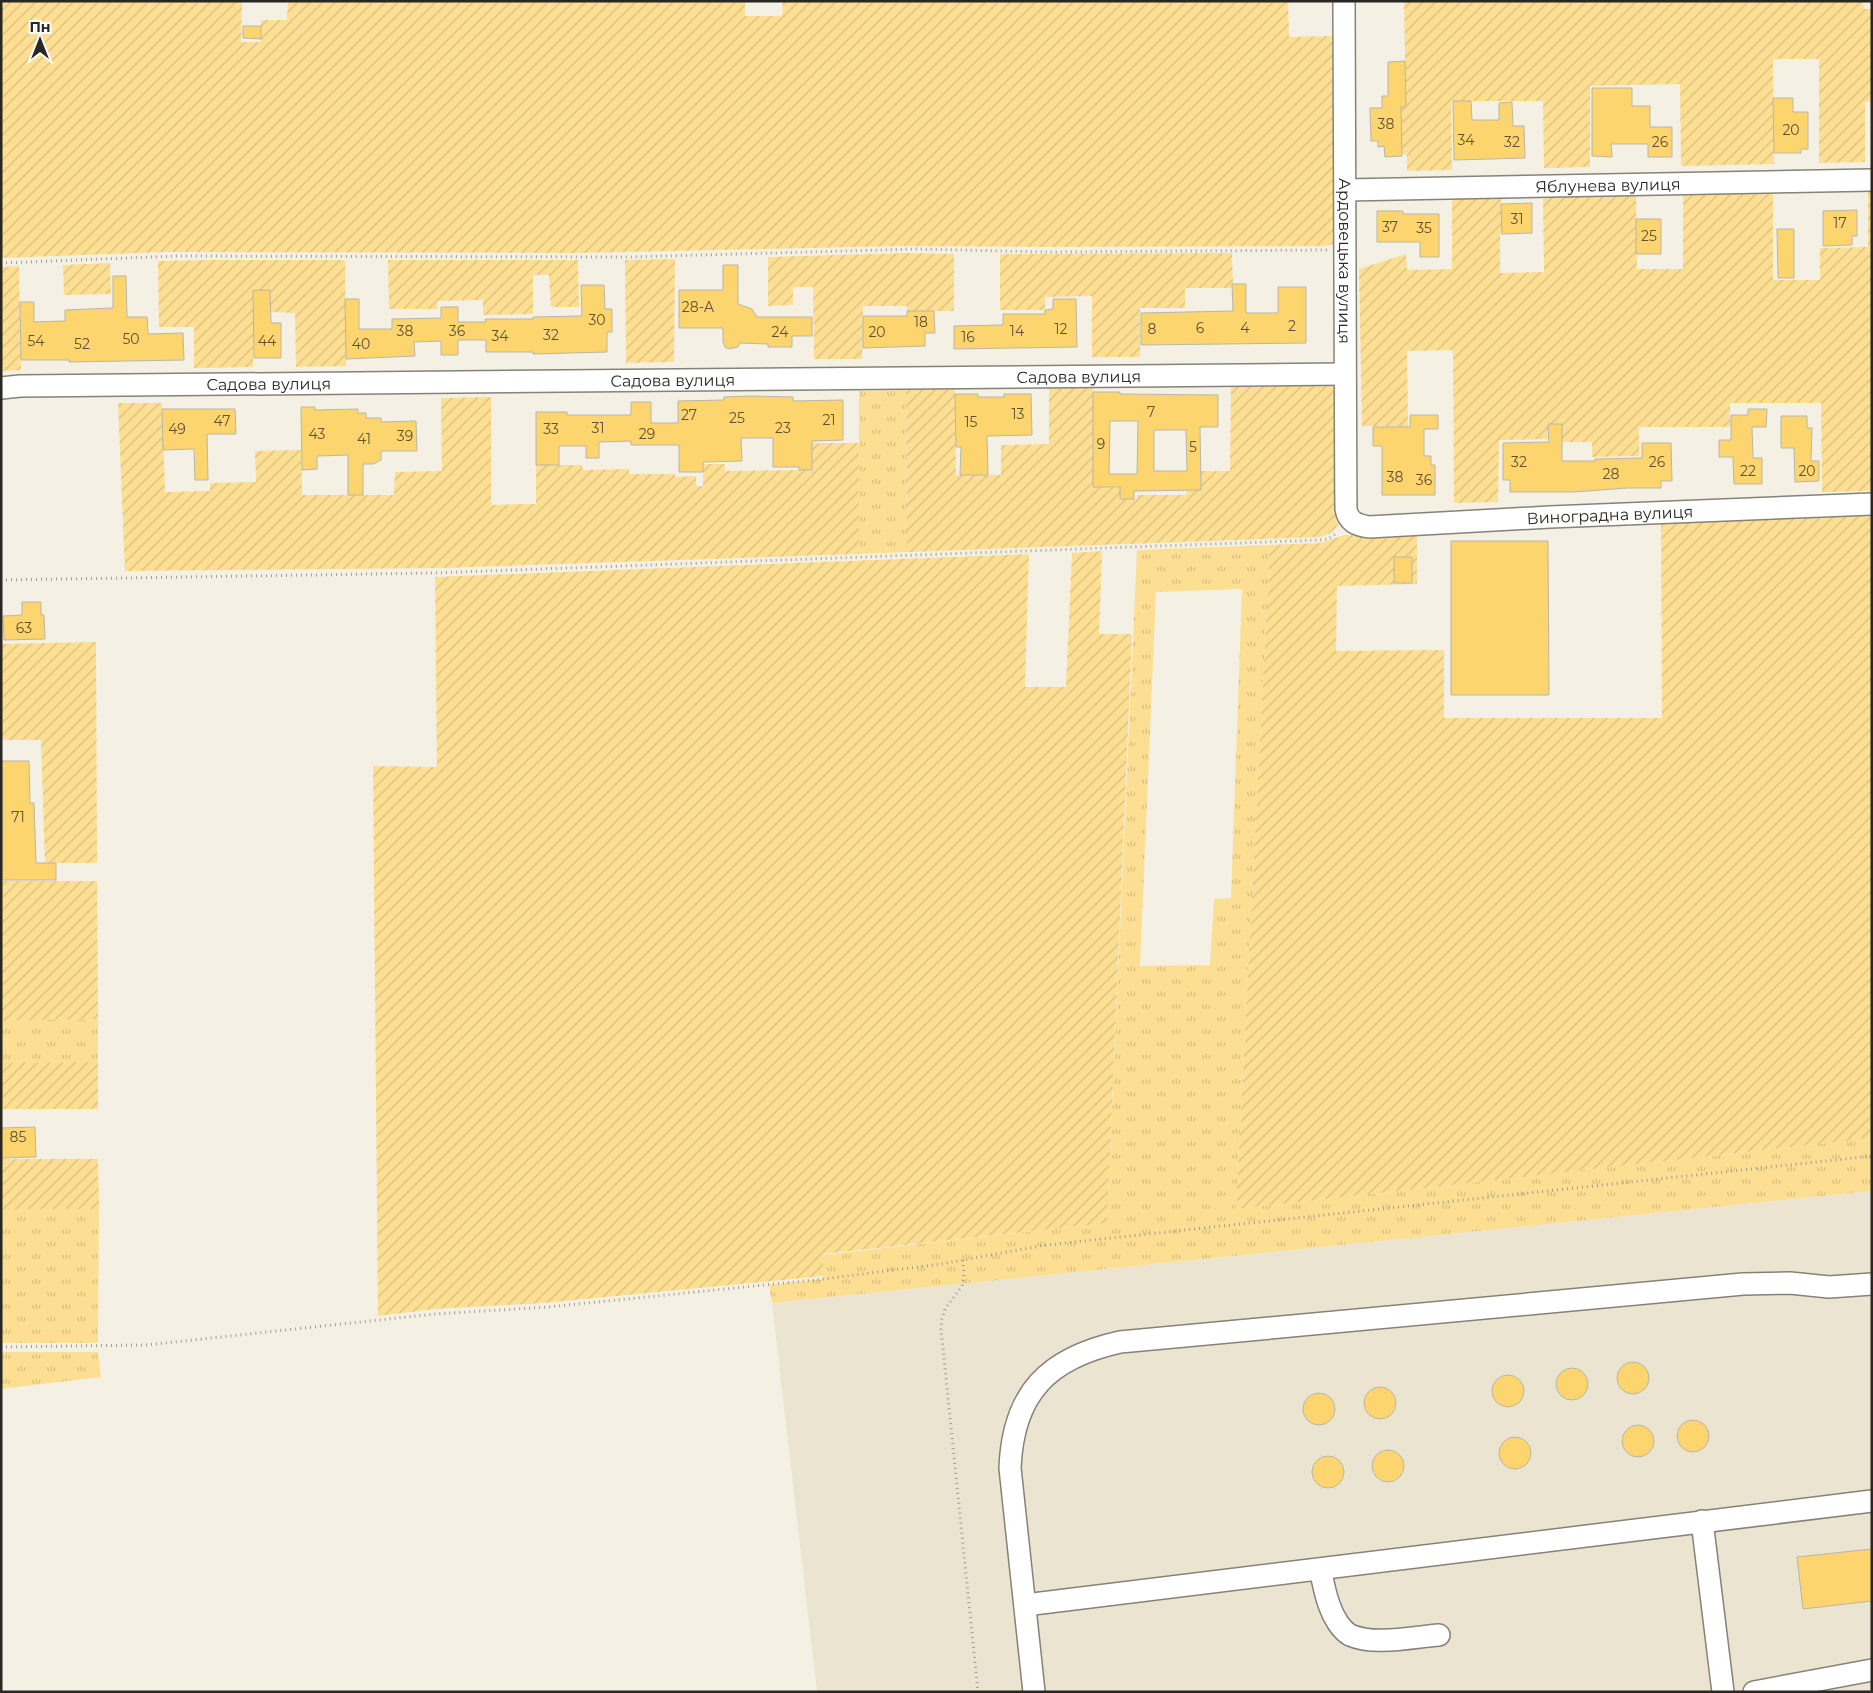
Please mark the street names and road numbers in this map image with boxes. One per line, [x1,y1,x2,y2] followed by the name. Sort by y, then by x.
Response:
[1535,174,1681,196] street label: Яблунева вулиця
[1335,178,1355,344] street label: Ардовецька вулиця
[1016,366,1141,386] street label: Садова вулиця
[610,370,735,390] street label: Садова вулиця
[206,374,331,394] street label: Садова вулиця
[1526,502,1694,528] street label: Виноградна вулиця

